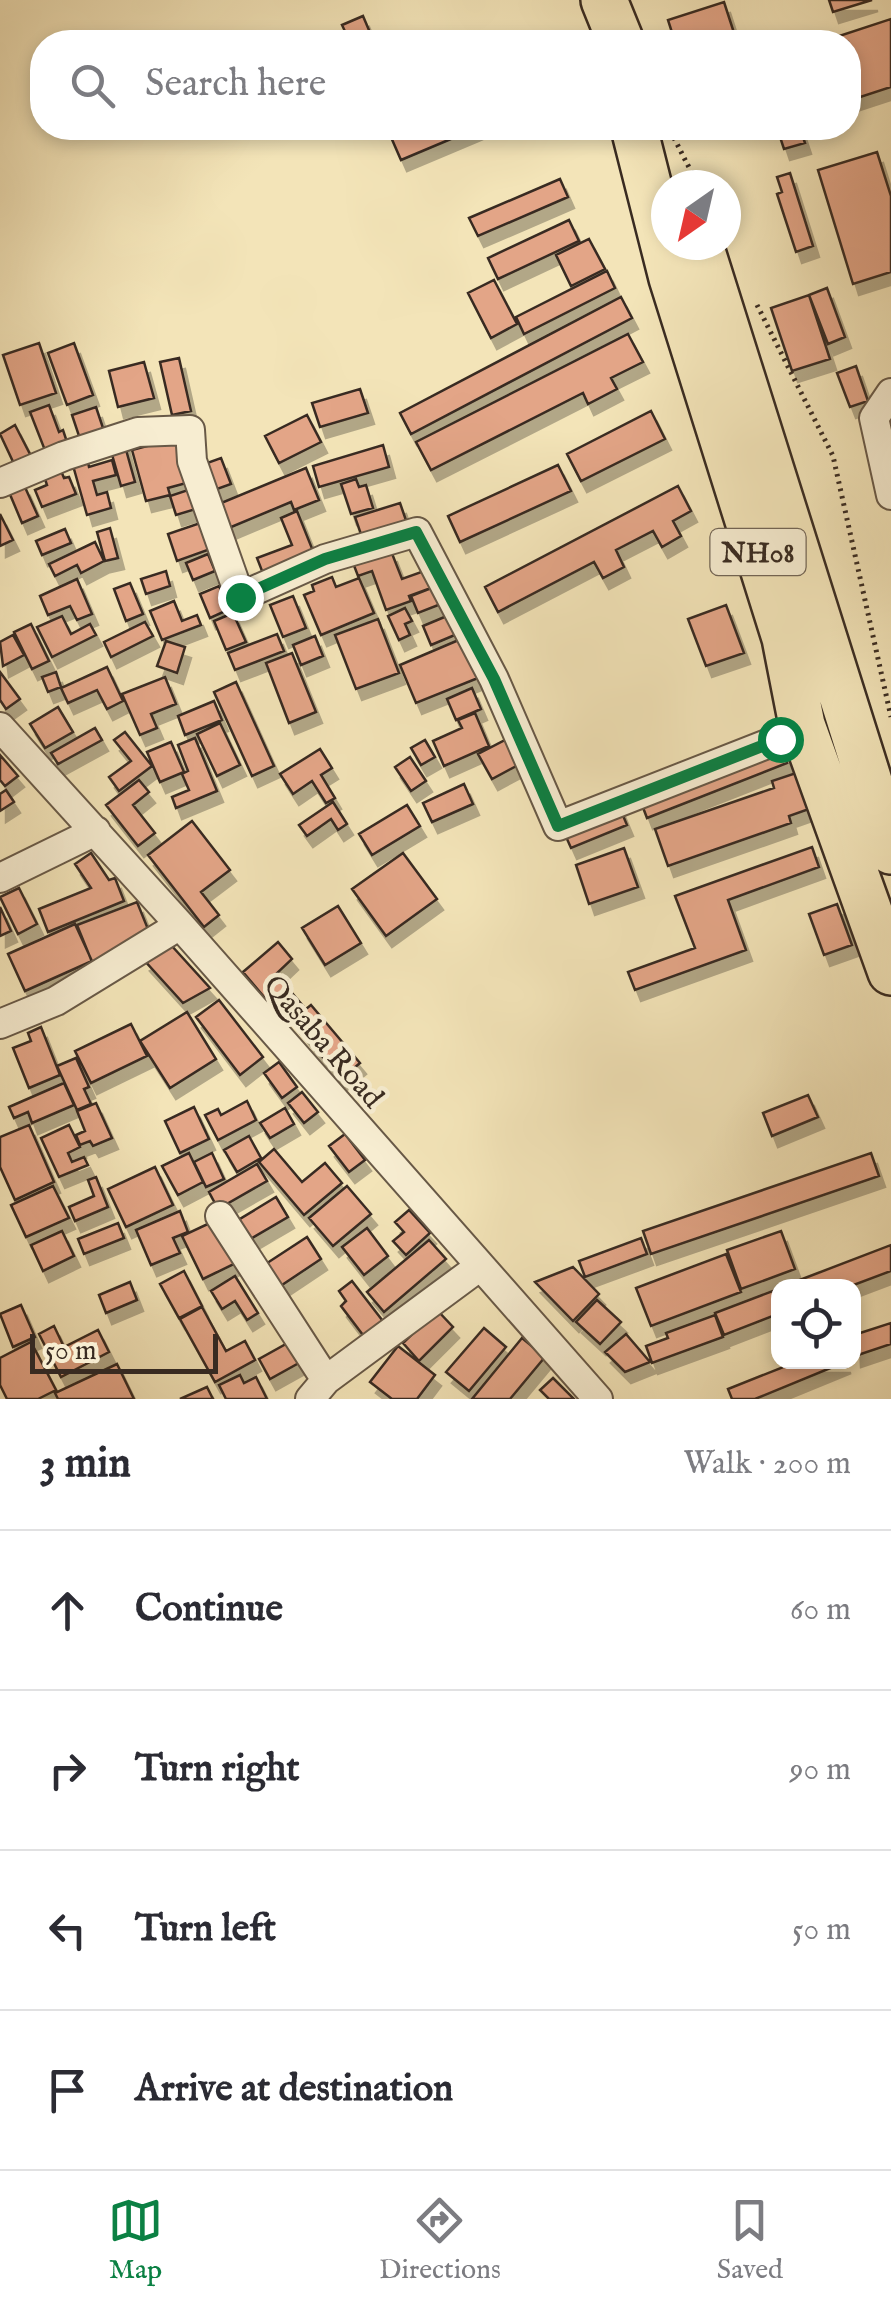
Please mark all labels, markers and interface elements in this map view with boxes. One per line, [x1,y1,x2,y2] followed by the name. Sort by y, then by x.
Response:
[30,30,861,140] search box
[65,58,120,113] icon: search
[145,61,326,109] text: Search here
[651,170,741,260] north arrow
[710,529,806,575] road number: NH08
[218,575,264,621] route end
[758,717,804,763] route start
[254,968,391,1118] street label: Qasaba Road
[771,1279,861,1369] map controls
[771,1279,861,1369] button: locate
[30,1329,218,1374] scale bar
[45,1334,97,1369] text: 50 m
[40,1438,131,1491] text: 3 min
[684,1444,851,1485] text: Walk · 200 m
[40,1583,95,1638] icon: ahead
[135,1586,283,1634] text: Continue
[790,1590,851,1631] text: 60 m
[40,1743,95,1798] icon: right
[135,1746,299,1794] text: Turn right
[790,1750,851,1791] text: 90 m
[40,1903,95,1958] icon: left
[135,1906,276,1954] text: Turn left
[792,1910,851,1951] text: 50 m
[40,2063,95,2118] icon: arrive
[135,2066,453,2114] text: Arrive at destination
[108,2193,163,2288] tab: Map
[379,2193,501,2288] tab: Directions
[717,2193,783,2288] tab: Saved

